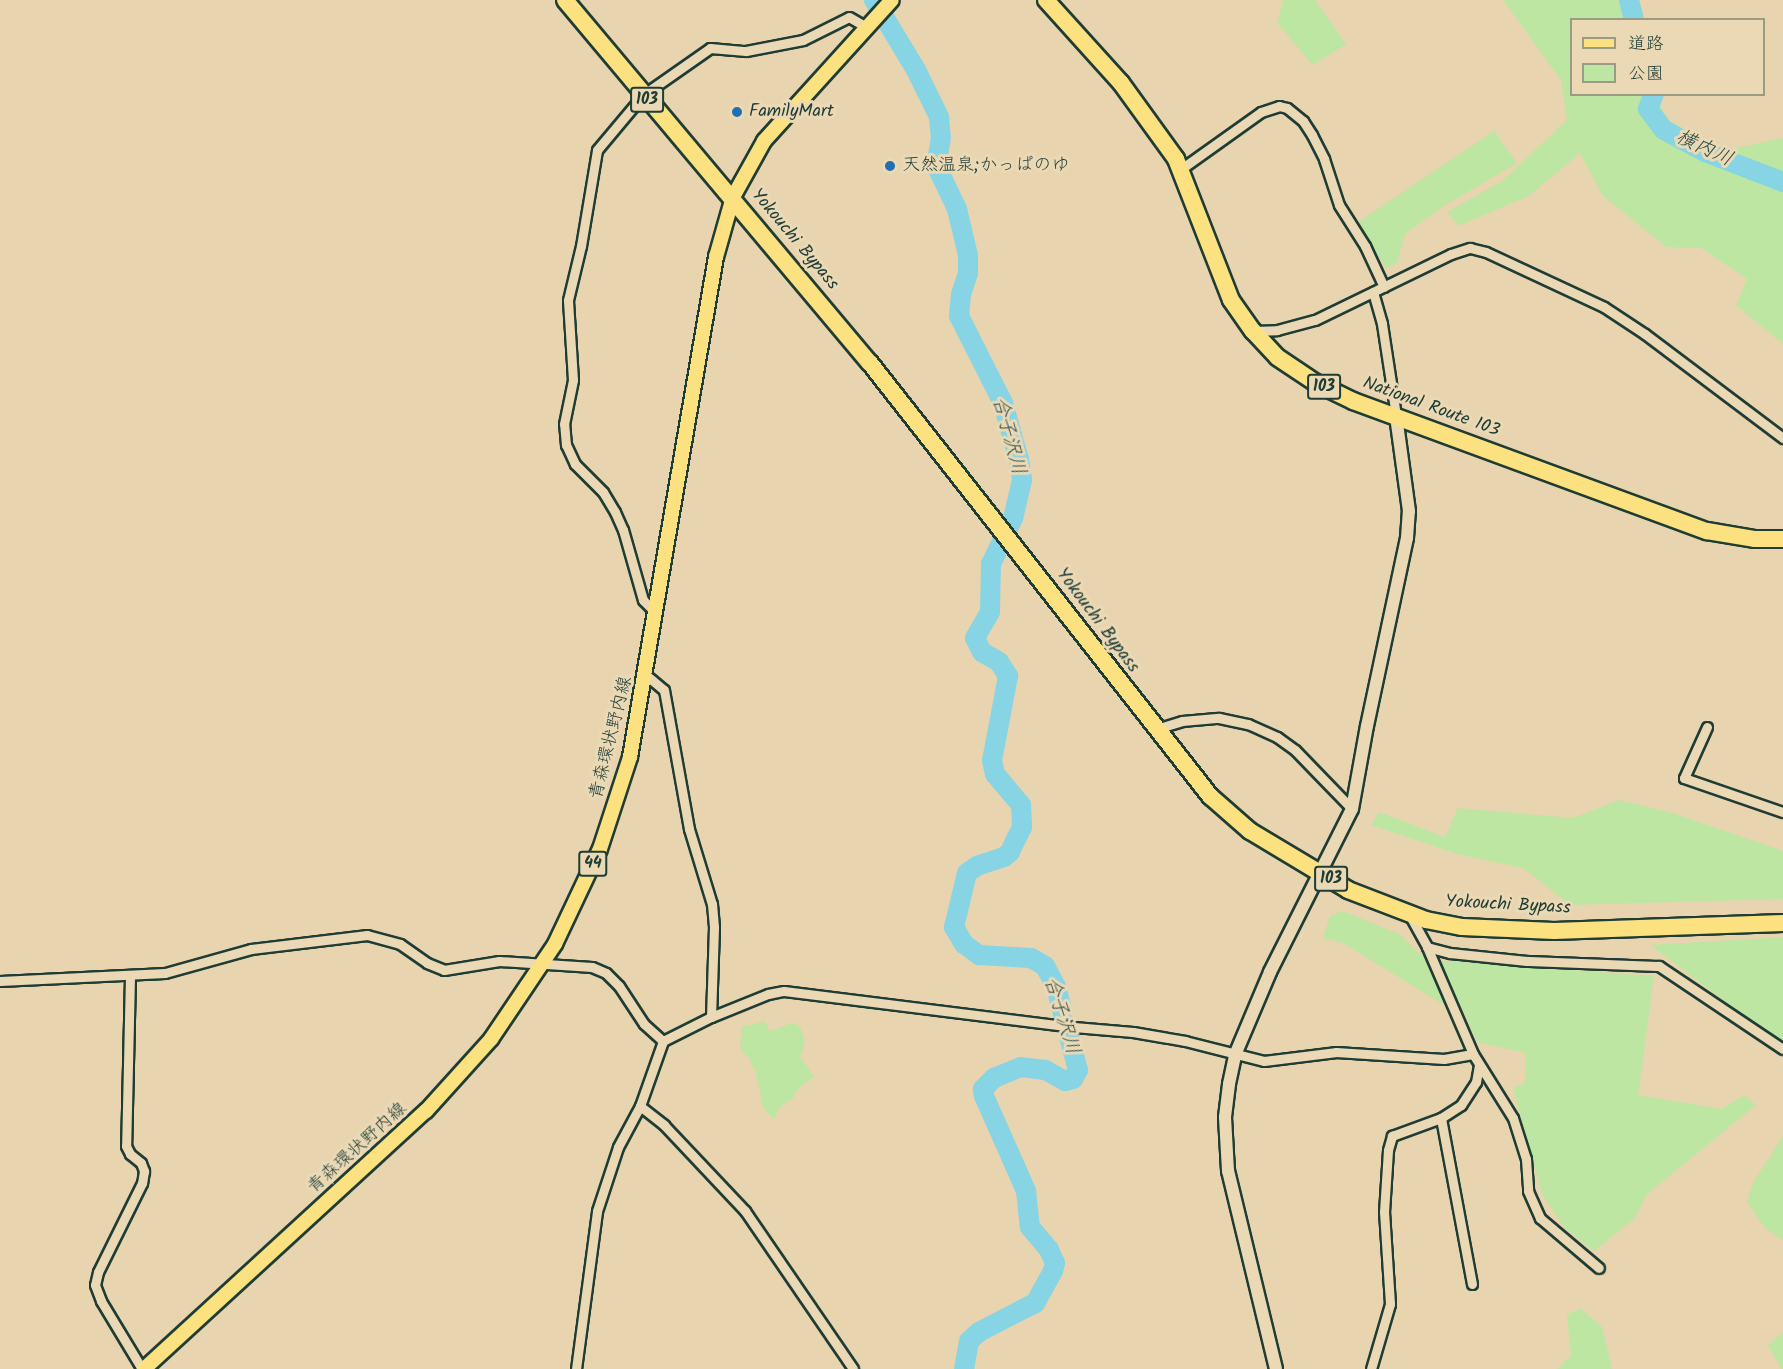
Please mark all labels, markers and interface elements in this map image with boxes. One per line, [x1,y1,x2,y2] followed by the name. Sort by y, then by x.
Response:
[1570,18,1765,96] legend
[1628,30,1664,59] text: 道路
[1628,60,1664,89] text: 公園
[629,87,665,113] road number: 103
[749,101,834,123] place label: FamilyMart
[730,105,744,119] marker: FamilyMart
[1672,125,1736,173] water label: 横内川
[902,155,1070,177] place label: 天然温泉;かっぱのゆ
[883,159,897,173] marker: 天然温泉;かっぱのゆ
[745,185,843,295] street label: Yokouchi Bypass
[1360,373,1502,443] street label: National Route 103
[1306,374,1342,400] road number: 103
[986,394,1030,478] water label: 合子沢川
[1051,565,1143,677] street label: Yokouchi Bypass
[586,674,638,802] street label: 青森環状野内線
[578,851,608,877] road number: 44
[1313,866,1349,892] road number: 103
[1445,892,1571,920] street label: Yokouchi Bypass
[1038,974,1084,1058] water label: 合子沢川
[304,1099,412,1199] street label: 青森環状野内線

